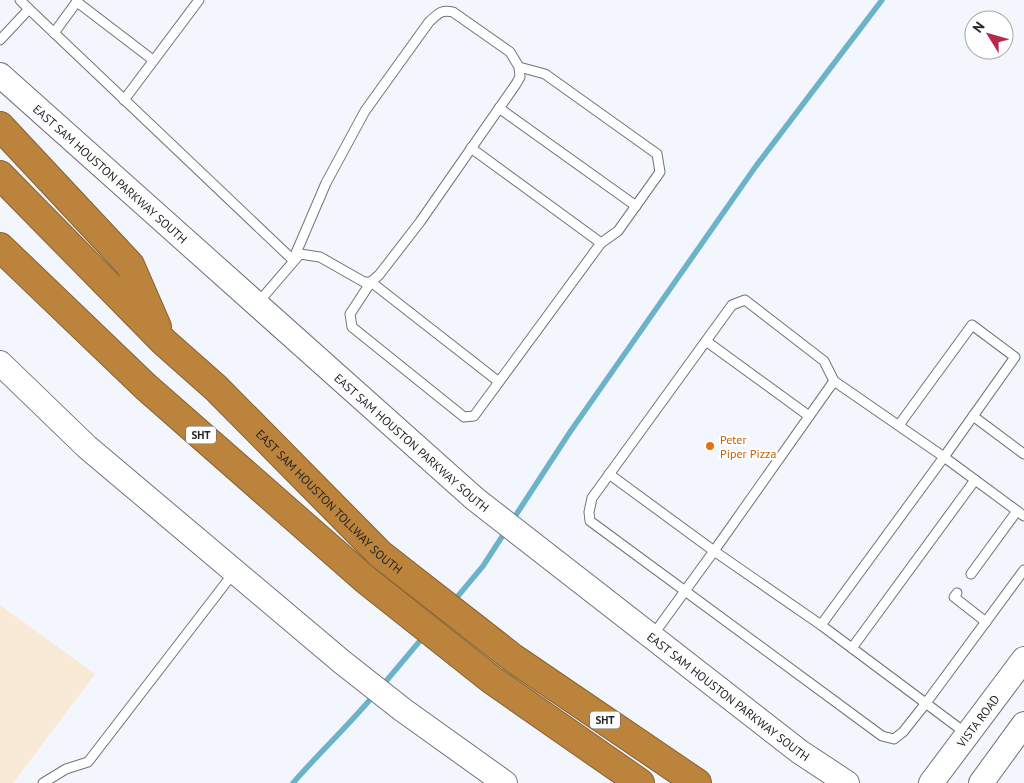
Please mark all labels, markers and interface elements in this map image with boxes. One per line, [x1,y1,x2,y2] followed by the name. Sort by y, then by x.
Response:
[964,10,1014,60] north arrow
[969,18,989,36] text: N
[30,101,191,246] street label: EAST SAM HOUSTON PARKWAY SOUTH
[332,370,492,515] street label: EAST SAM HOUSTON PARKWAY SOUTH
[186,426,216,444] road number: SHT
[253,426,406,577] street label: EAST SAM HOUSTON TOLLWAY SOUTH
[720,432,776,461] place label: Peter Piper Pizza
[704,440,716,452] marker: Peter Piper Pizza
[644,629,813,764] street label: EAST SAM HOUSTON PARKWAY SOUTH
[953,691,1002,751] street label: VISTA ROAD
[590,712,620,728] road number: SHT

